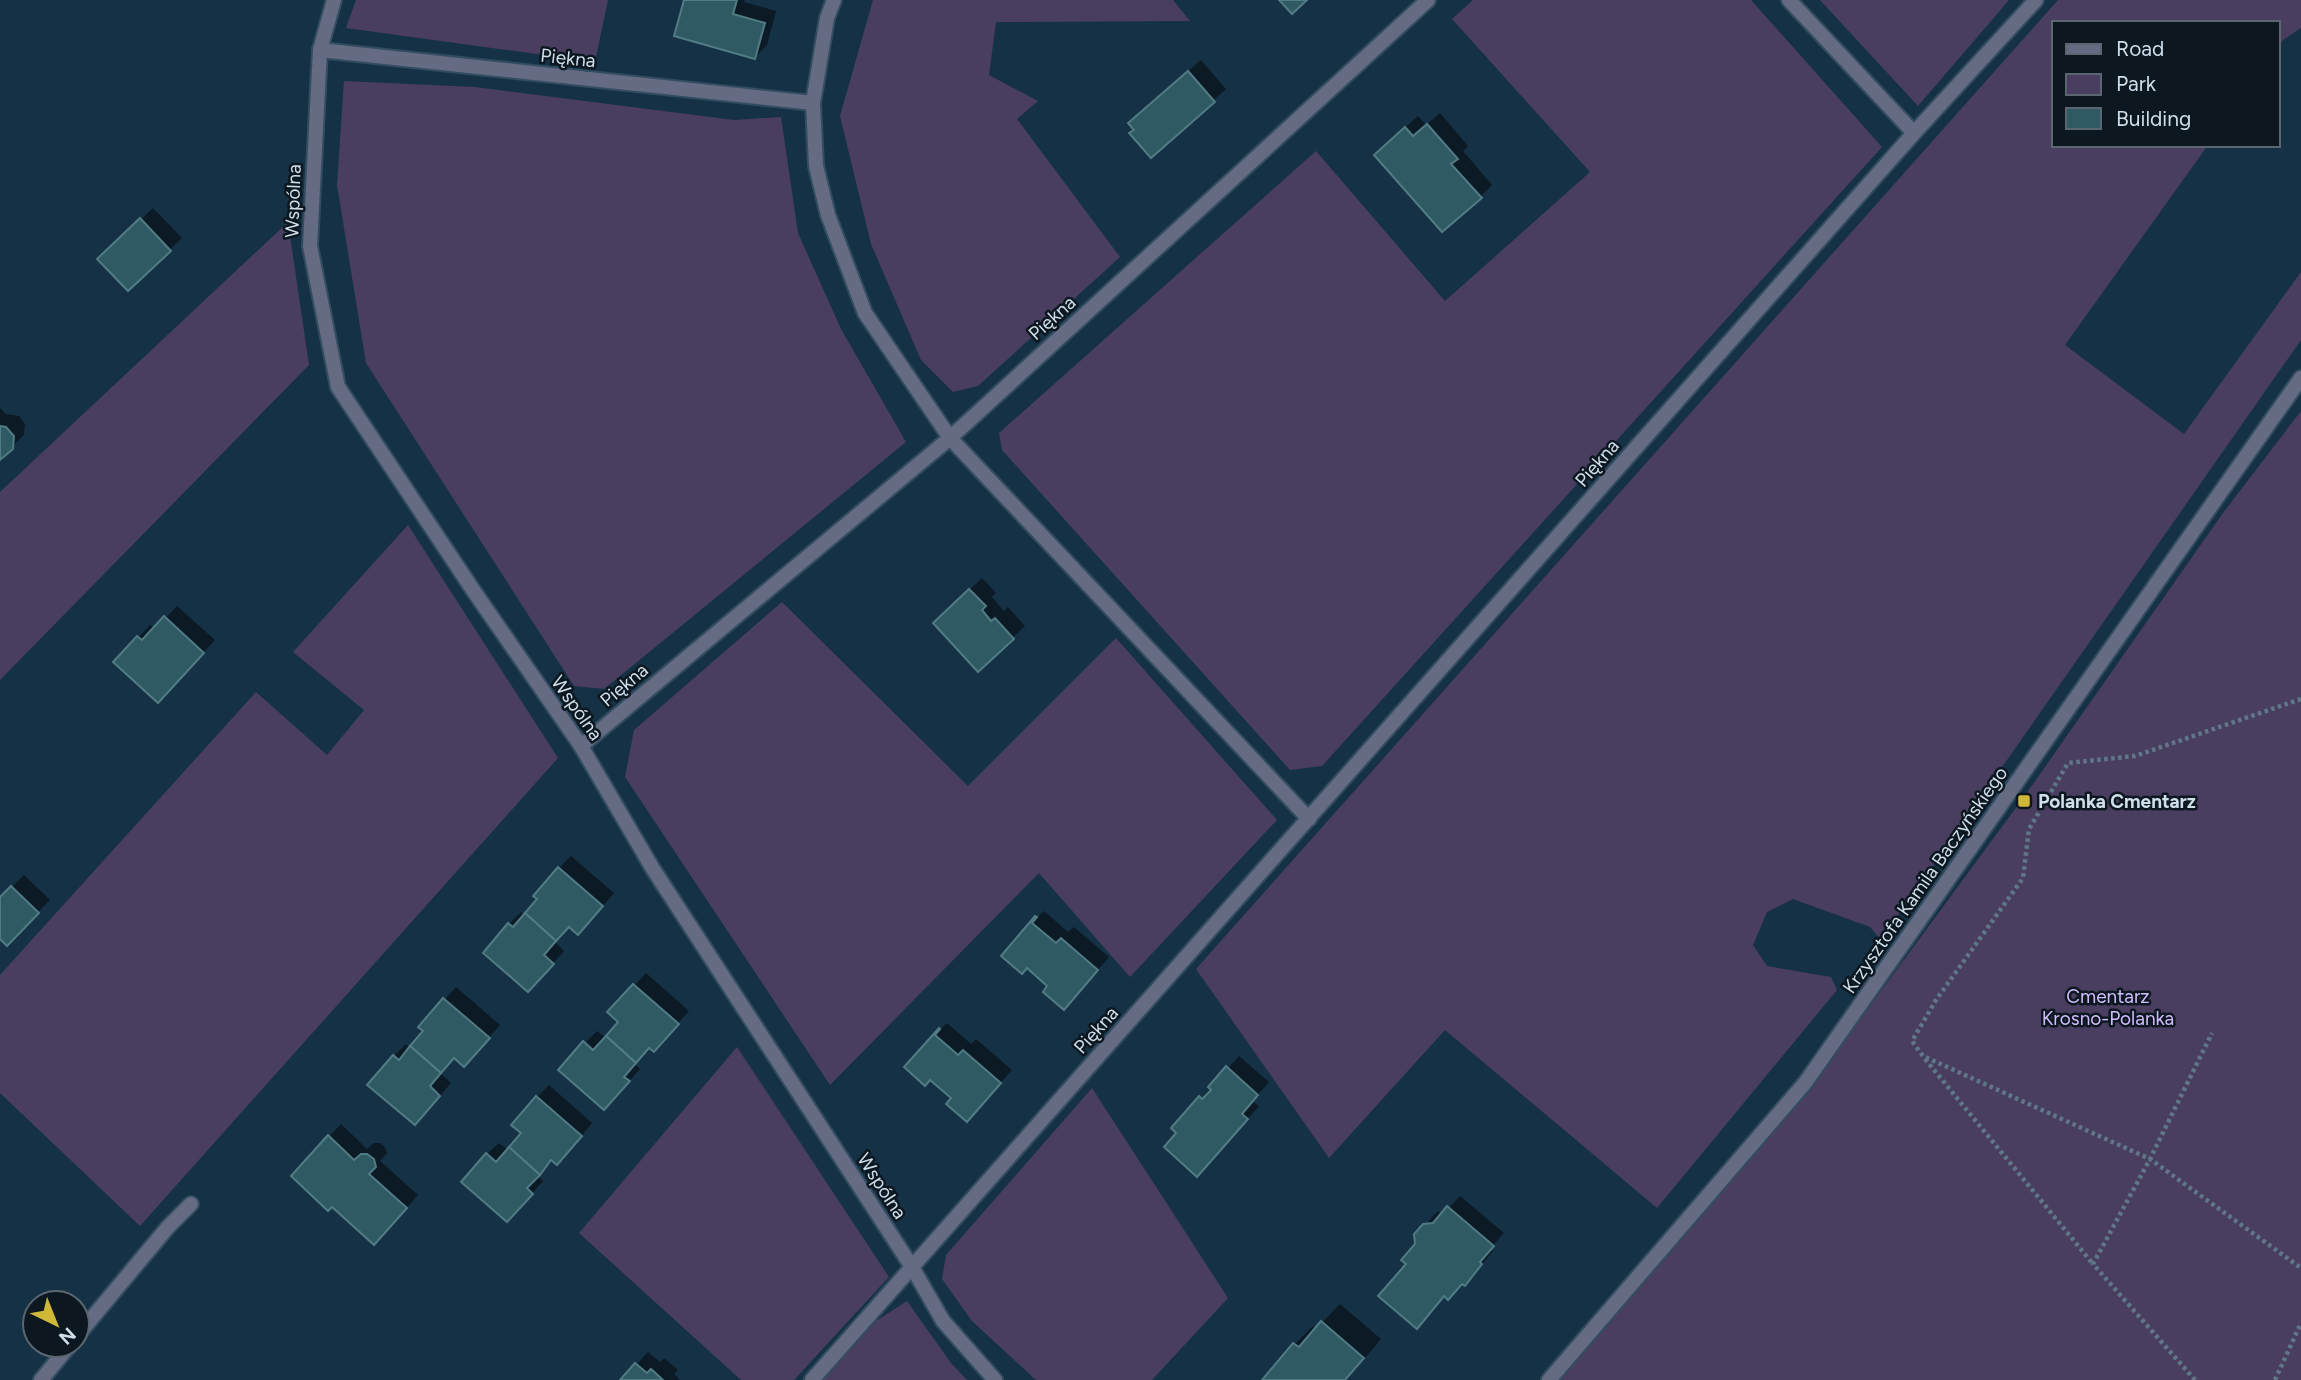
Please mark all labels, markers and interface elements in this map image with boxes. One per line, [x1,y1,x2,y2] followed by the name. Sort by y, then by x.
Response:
[2052,21,2280,147] legend
[2116,36,2164,61] text: Road
[539,44,597,72] street label: Piękna
[2116,71,2157,96] text: Park
[2116,106,2191,131] text: Building
[280,164,306,238] street label: Wspólna
[1024,291,1080,345] street label: Piękna
[1570,435,1624,491] street label: Piękna
[595,658,653,712] street label: Piękna
[546,671,608,745] street label: Wspólna
[1838,762,2012,998] street label: Krzysztofa Kamila Baczyńskiego
[2038,790,2196,813] place label: Polanka Cmentarz
[2016,793,2032,809] marker: Polanka Cmentarz
[2042,985,2174,1030] park label: Cmentarz Krosno-Polanka
[1069,1002,1123,1058] street label: Piękna
[852,1149,912,1223] street label: Wspólna
[21,1289,91,1359] north arrow
[54,1323,80,1349] text: N

